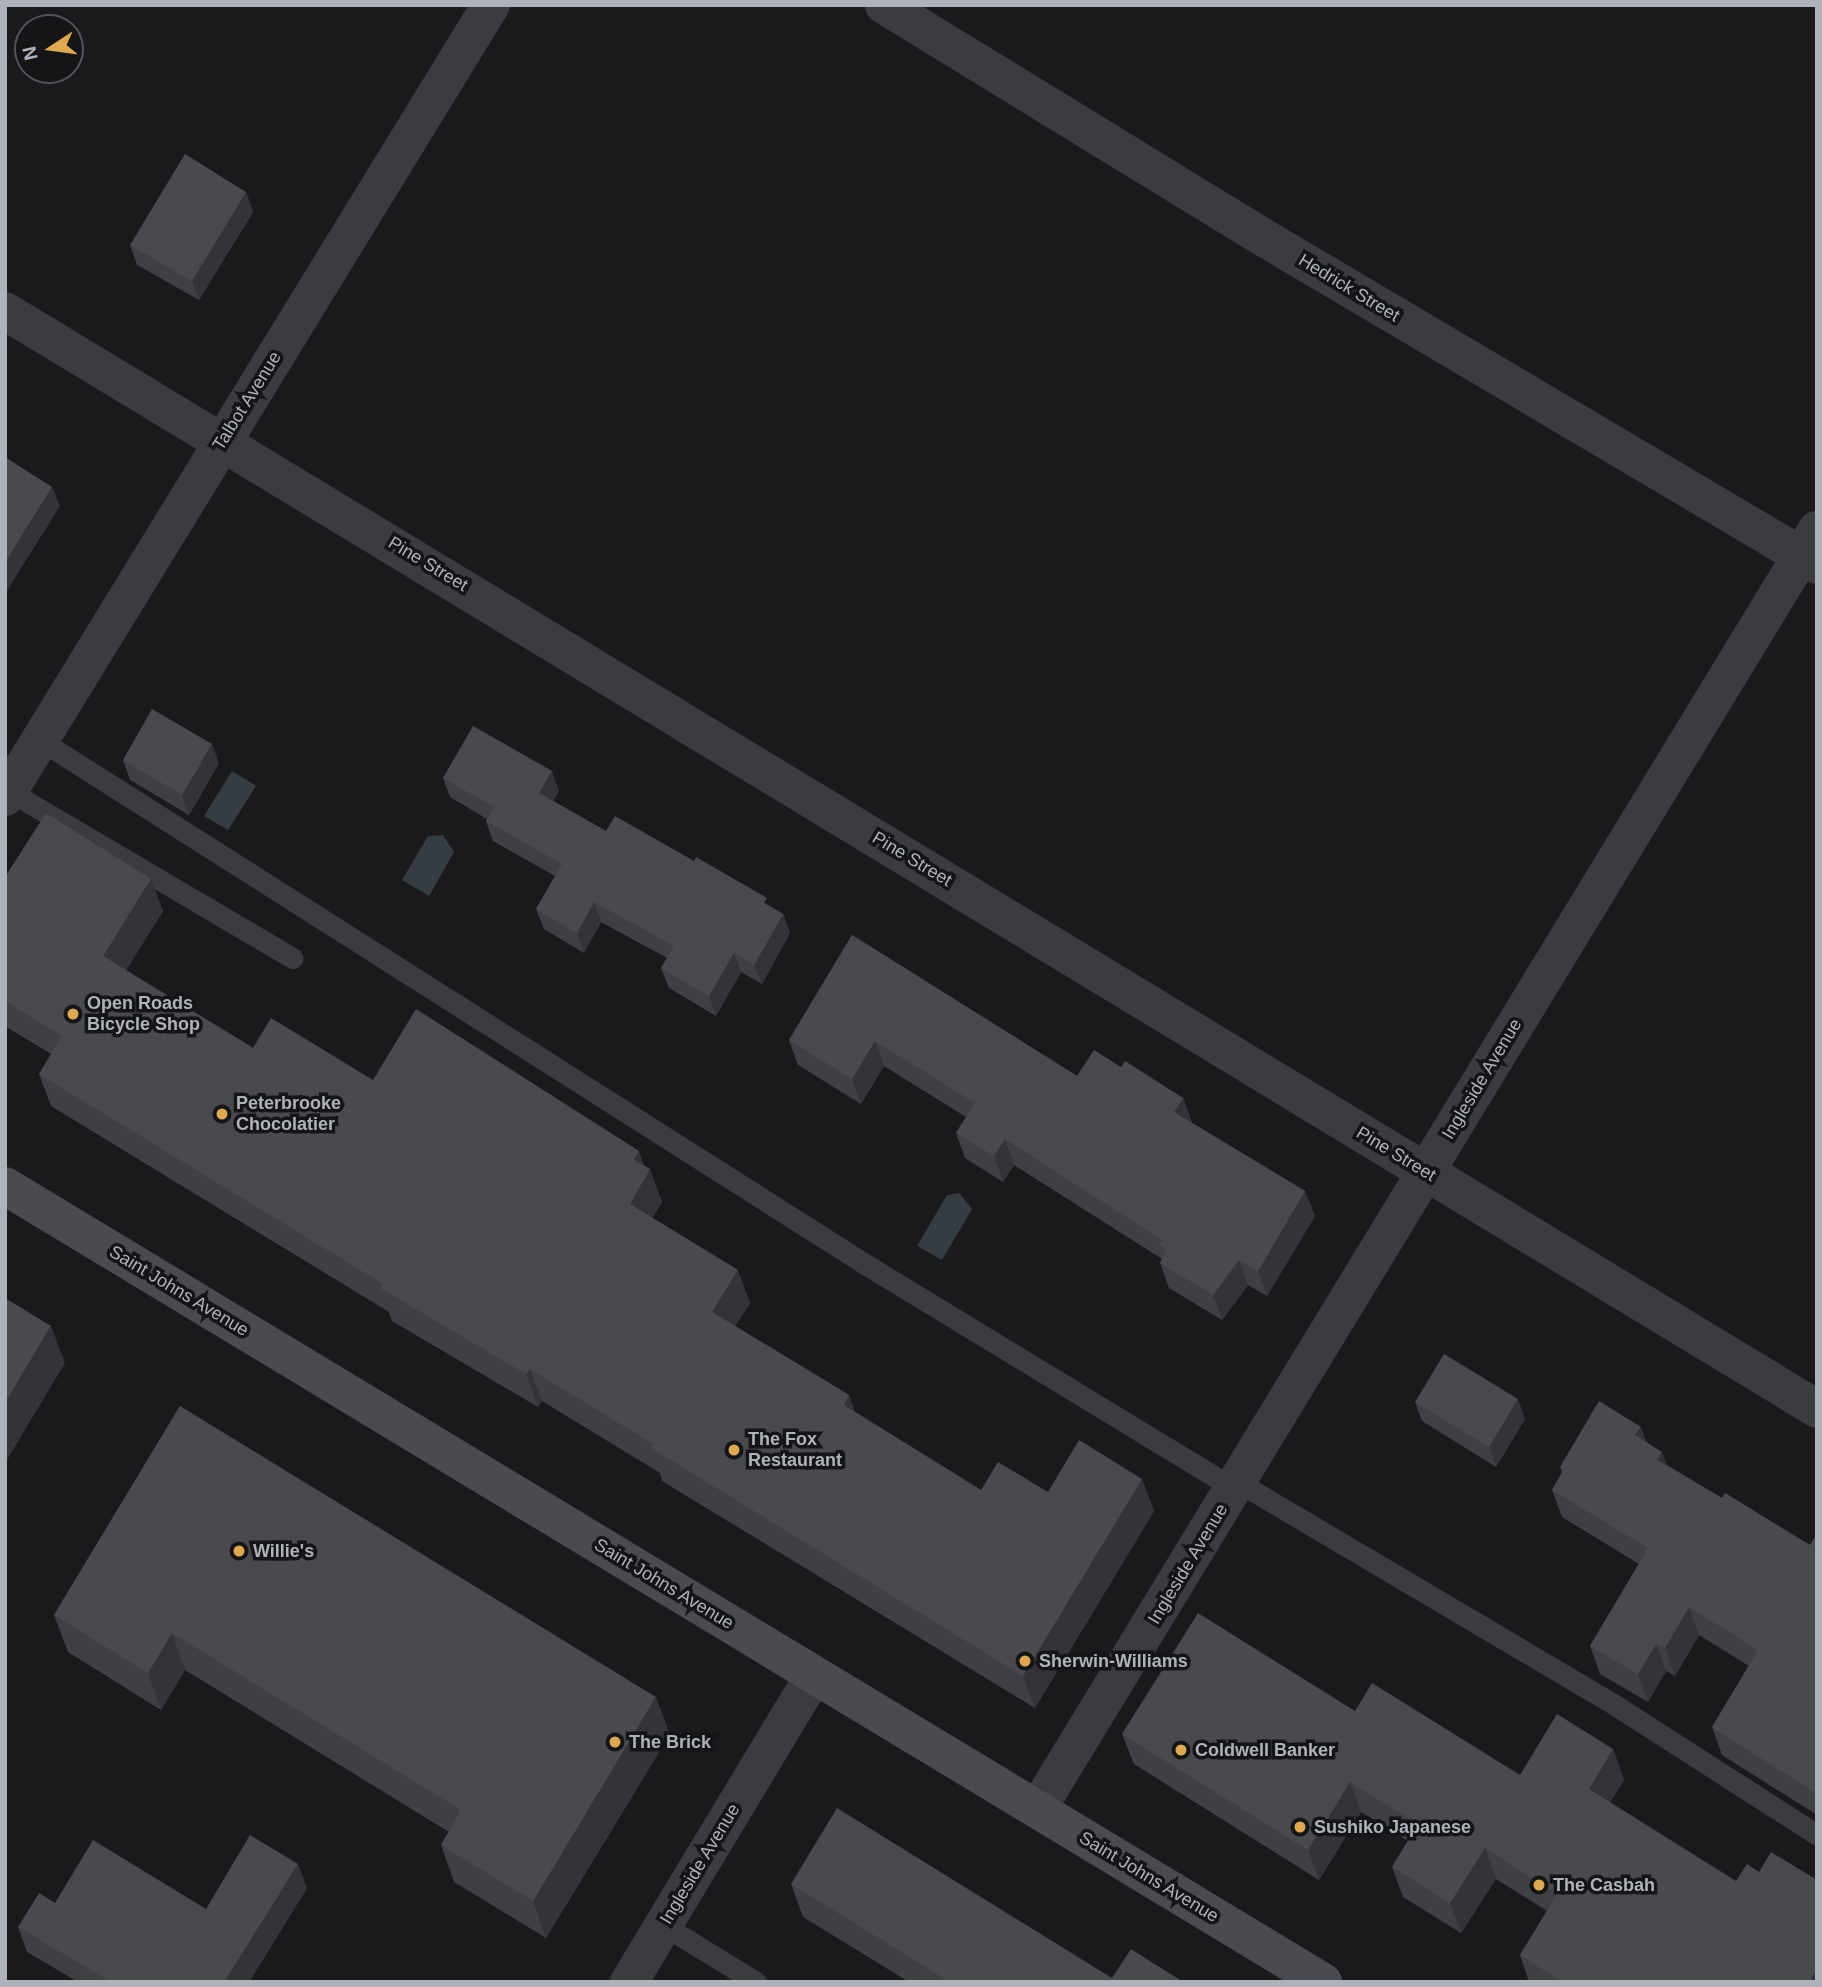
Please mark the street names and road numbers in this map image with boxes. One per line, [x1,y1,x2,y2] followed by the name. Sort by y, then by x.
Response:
[1295,249,1403,327] street label: Hedrick Street
[208,347,286,455] street label: Talbot Avenue
[384,532,472,596] street label: Pine Street
[868,827,956,891] street label: Pine Street
[1437,1014,1527,1144] street label: Ingleside Avenue
[1352,1122,1440,1186] street label: Pine Street
[105,1241,253,1341] street label: Saint Johns Avenue
[1143,1499,1233,1629] street label: Ingleside Avenue
[590,1534,738,1634] street label: Saint Johns Avenue
[655,1799,745,1929] street label: Ingleside Avenue
[1075,1827,1223,1927] street label: Saint Johns Avenue

